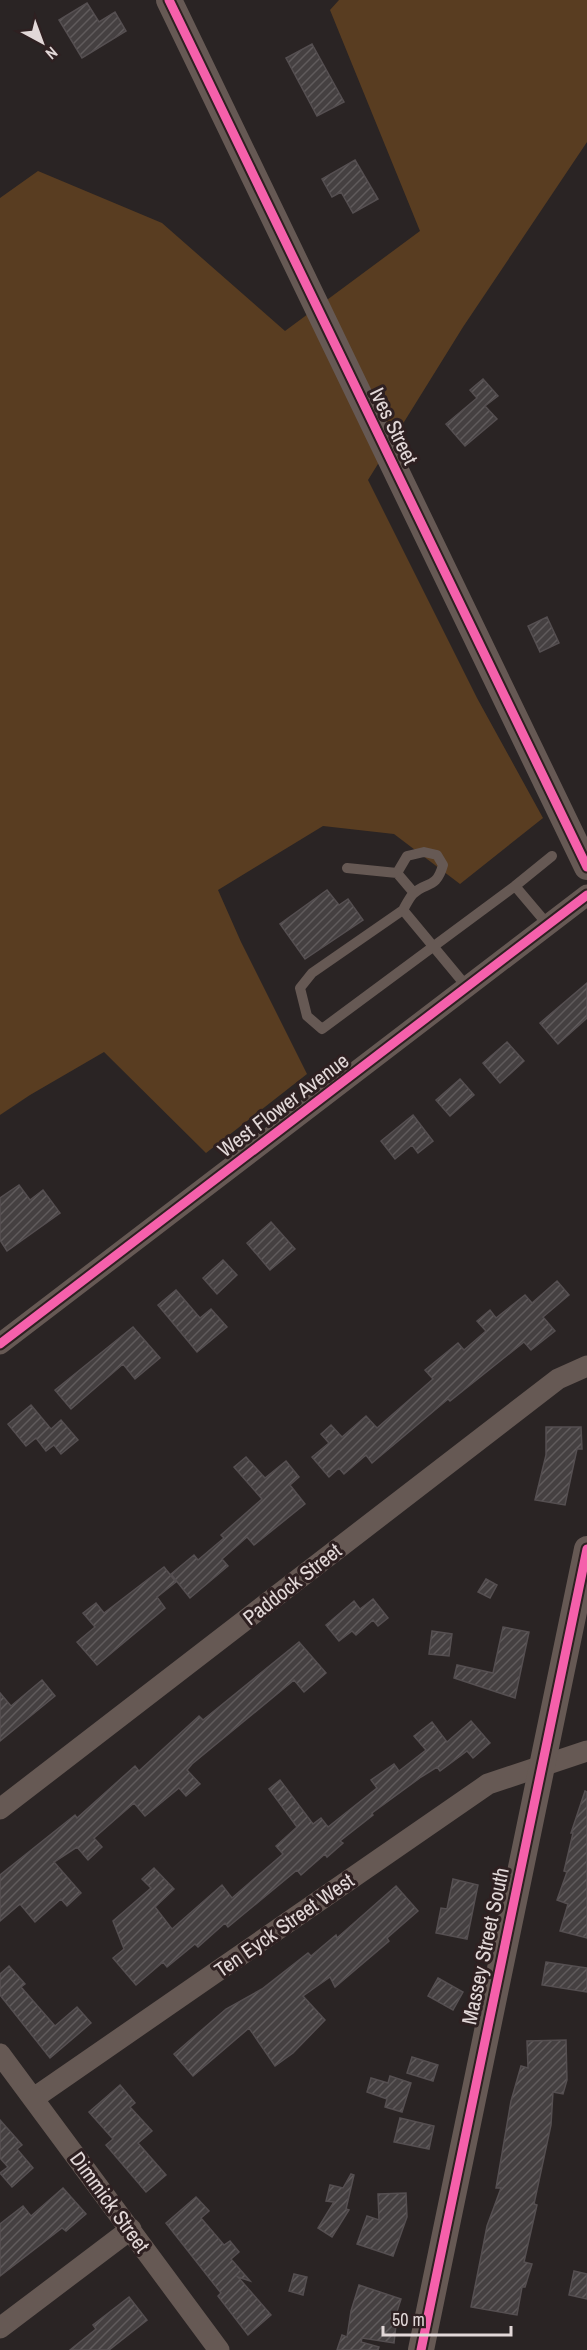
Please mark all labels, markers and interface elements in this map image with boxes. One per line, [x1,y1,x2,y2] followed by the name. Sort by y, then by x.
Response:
[12,12,72,72] north arrow
[41,42,63,65] text: N
[363,383,425,470] street label: Ives Street
[211,1046,355,1164] street label: West Flower Avenue
[237,1536,347,1632] street label: Paddock Street
[454,1865,516,2027] street label: Massey Street South
[208,1866,360,1984] street label: Ten Eyck Street West
[63,2145,157,2259] street label: Dimmick Street
[383,2299,510,2337] scale bar
[392,2307,425,2332] text: 50 m

